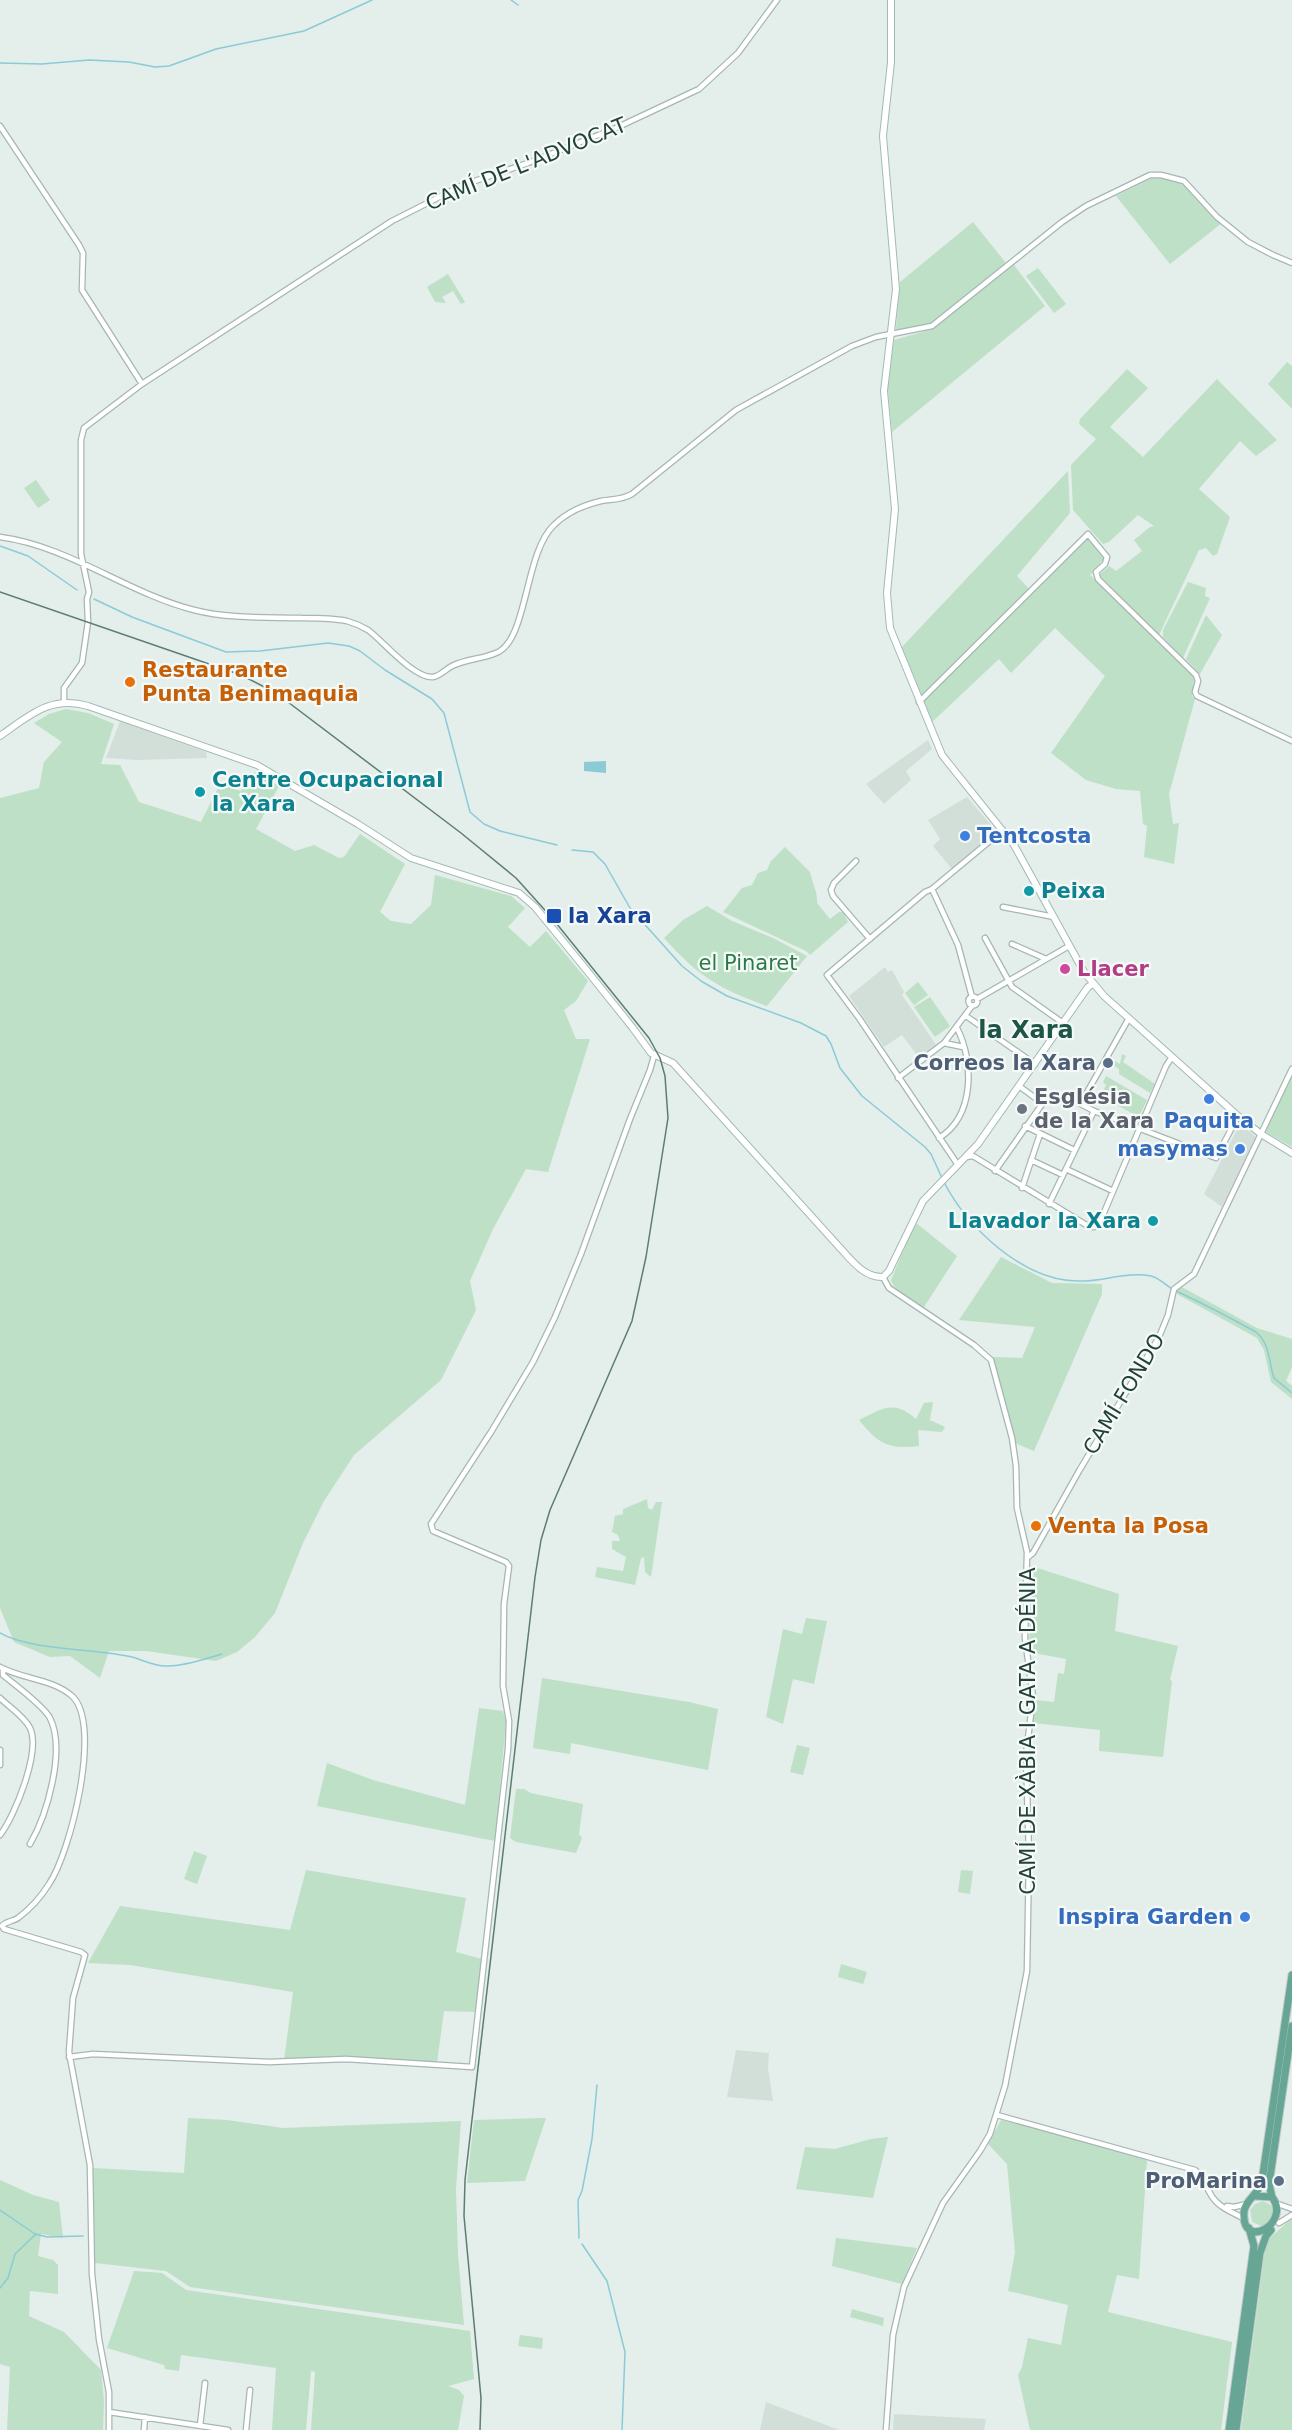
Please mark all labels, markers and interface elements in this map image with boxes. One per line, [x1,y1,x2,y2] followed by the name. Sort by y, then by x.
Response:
[422,112,630,215] street label: CAMÍ DE L'ADVOCAT
[142,658,359,706] place label: Restaurante Punta Benimaquia
[123,675,137,689] marker: Restaurante Punta Benimaquia
[212,768,443,816] place label: Centre Ocupacional la Xara
[193,785,207,799] marker: Centre Ocupacional la Xara
[977,824,1091,848] place label: Tentcosta
[958,829,972,843] marker: Tentcosta
[1041,879,1106,903] place label: Peixa
[1022,884,1036,898] marker: Peixa
[568,904,652,928] place label: la Xara
[545,907,563,925] marker: la Xara
[699,951,797,975] park label: el Pinaret
[1077,957,1149,981] place label: Llacer
[1058,962,1072,976] marker: Llacer
[978,1016,1074,1044] district label: la Xara
[913,1051,1096,1075] place label: Correos la Xara
[1101,1056,1115,1070] marker: Correos la Xara
[1034,1085,1154,1133] place label: Església de la Xara
[1202,1092,1216,1106] marker: Paquita
[1015,1102,1029,1116] marker: Església de la Xara
[1164,1109,1254,1133] place label: Paquita
[1117,1137,1228,1161] place label: masymas
[1233,1142,1247,1156] marker: masymas
[948,1209,1141,1233] place label: Llavador la Xara
[1146,1214,1160,1228] marker: Llavador la Xara
[1078,1329,1170,1459] street label: CAMÍ FONDO
[1048,1514,1209,1538] place label: Venta la Posa
[1029,1519,1043,1533] marker: Venta la Posa
[1015,1567,1040,1895] street label: CAMÍ DE XÀBIA I GATA A DÉNIA
[1058,1905,1233,1929] place label: Inspira Garden
[1238,1910,1252,1924] marker: Inspira Garden
[1145,2169,1267,2193] place label: ProMarina
[1272,2174,1286,2188] marker: ProMarina

